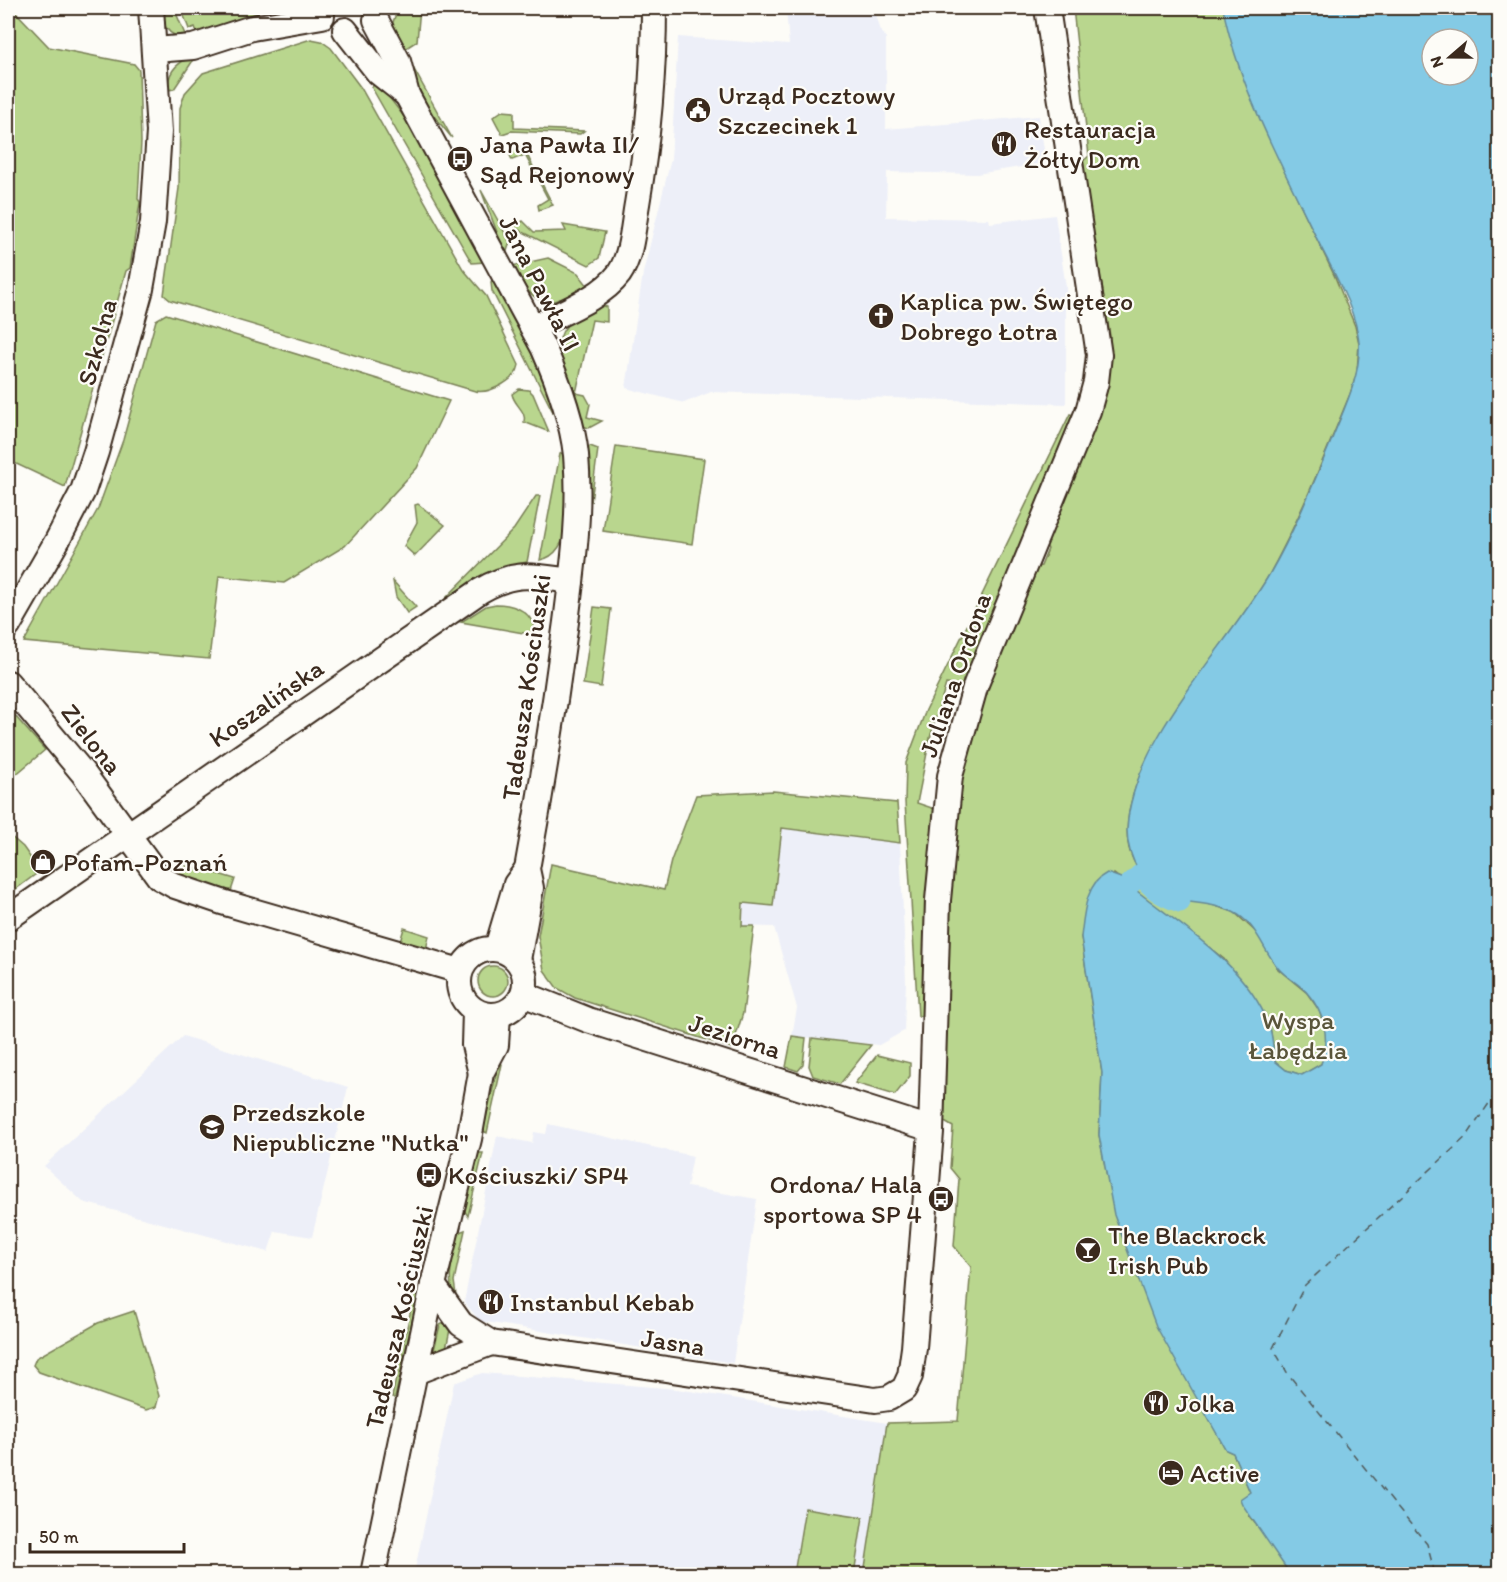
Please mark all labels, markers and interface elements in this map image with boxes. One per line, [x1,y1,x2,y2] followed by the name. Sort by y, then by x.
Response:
[1420,27,1480,87] north arrow
[1426,54,1447,70] text: N
[718,79,895,141] place label: Urząd Pocztowy Szczecinek 1
[683,95,713,125] public building icon: Urząd Pocztowy Szczecinek 1
[1024,113,1156,175] place label: Restauracja Żółty Dom
[480,128,639,190] place label: Jana Pawła II/ Sąd Rejonowy
[989,129,1019,159] restaurant icon: Restauracja Żółty Dom
[445,144,475,174] bus stop icon: Jana Pawła II/ Sąd Rejonowy
[492,210,588,356] street label: Jana Pawła II
[900,285,1133,347] place label: Kaplica pw. Świętego Dobrego Łotra
[70,295,124,389] street label: Szkolna
[866,301,896,331] church icon: Kaplica pw. Świętego Dobrego Łotra
[494,572,558,802] street label: Tadeusza Kościuszki
[912,588,998,761] street label: Juliana Ordona
[202,651,330,754] street label: Koszalińska
[54,697,130,781] street label: Zielona
[63,846,228,878] place label: Pofam-Poznań
[28,847,58,877] shop icon: Pofam-Poznań
[1248,1004,1348,1066] park label: Wyspa Łabędzia
[685,1006,786,1066] street label: Jeziorna
[232,1096,469,1158] place label: Przedszkole Niepubliczne "Nutka"
[197,1112,227,1142] school or university icon: Przedszkole Niepubliczne "Nutka"
[448,1159,629,1191] place label: Kościuszki/ SP4
[414,1160,444,1190] bus stop icon: Kościuszki/ SP4
[763,1168,922,1230] place label: Ordona/ Hala sportowa SP 4
[926,1184,956,1214] bus stop icon: Ordona/ Hala sportowa SP 4
[358,1202,440,1432] street label: Tadeusza Kościuszki
[1108,1219,1266,1281] place label: The Blackrock Irish Pub
[1073,1235,1103,1265] bar icon: The Blackrock Irish Pub
[510,1286,695,1318] place label: Instanbul Kebab
[476,1287,506,1317] restaurant icon: Instanbul Kebab
[639,1321,707,1363] street label: Jasna
[1176,1387,1235,1419] place label: Jolka
[1141,1388,1171,1418] restaurant icon: Jolka
[1190,1457,1260,1489] place label: Active
[1156,1458,1186,1488] hotel icon: Active
[30,1516,184,1554] scale bar
[39,1526,79,1548] text: 50 m

